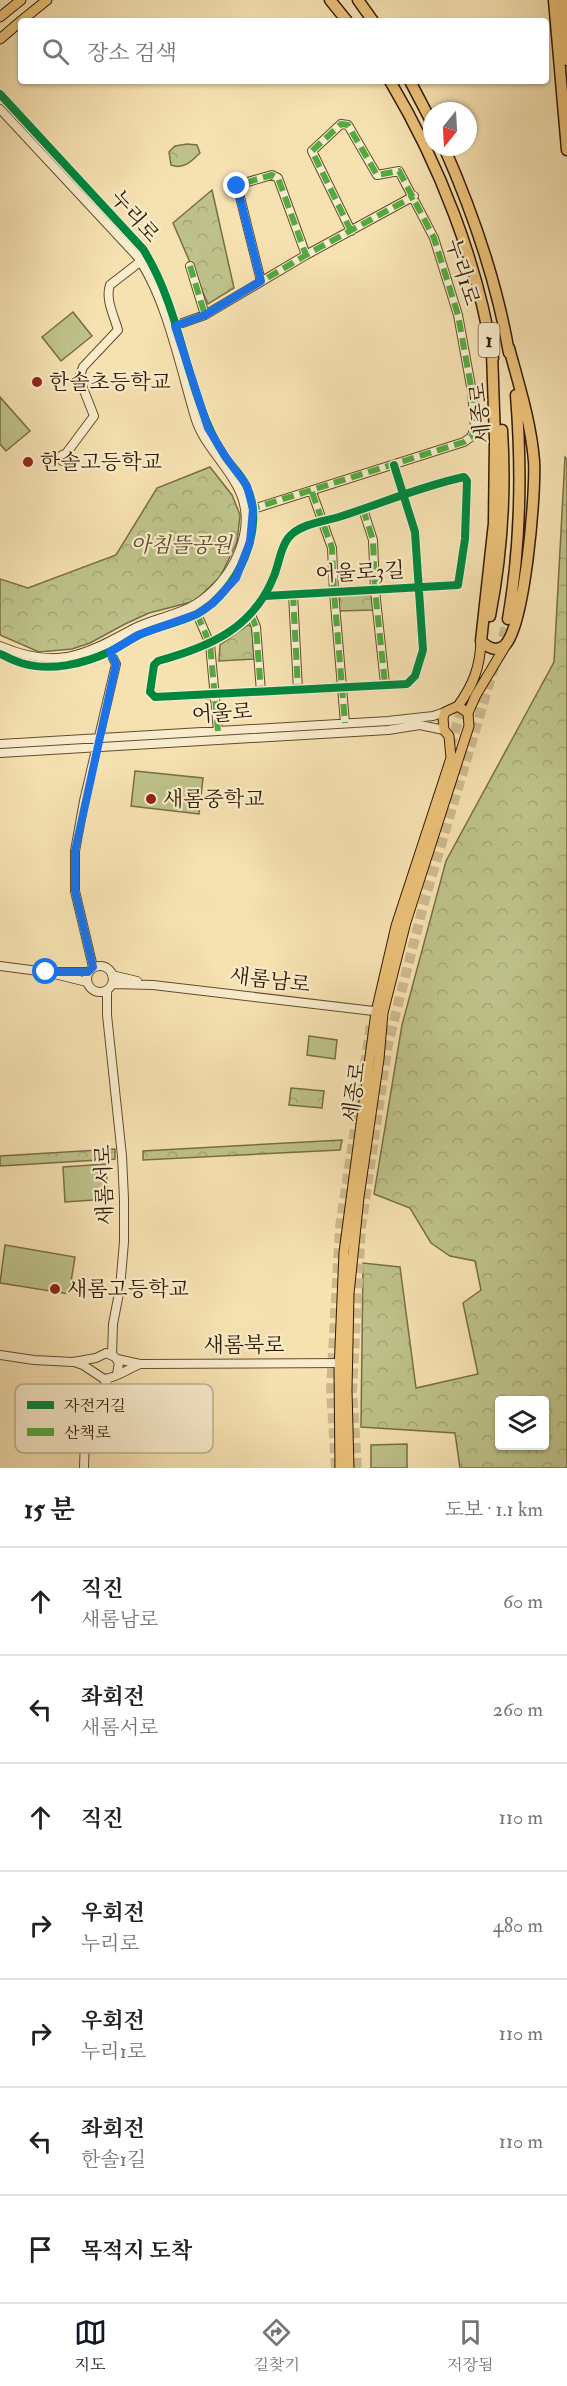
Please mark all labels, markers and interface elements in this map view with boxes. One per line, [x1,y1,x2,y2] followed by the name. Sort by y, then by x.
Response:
[18,18,549,84] search box
[39,35,72,68] icon: search
[87,39,177,67] text: 장소 검색
[423,102,477,156] north arrow
[223,172,249,198] route end
[104,185,165,248] street label: 누리로
[440,236,485,309] street label: 누리1로
[478,323,500,357] road number: 1
[49,369,171,396] place label: 한솔초등학교
[30,375,44,389] marker: 한솔초등학교
[464,381,497,445] street label: 세종로
[40,449,162,476] place label: 한솔고등학교
[21,455,35,469] marker: 한솔고등학교
[130,532,233,559] park label: 아침뜰공원
[315,557,405,588] street label: 어울로3길
[191,698,253,729] street label: 어울로
[163,786,264,813] place label: 새롬중학교
[144,792,158,806] marker: 새롬중학교
[32,958,58,984] route start
[228,962,312,999] street label: 새롬남로
[337,1060,372,1124] street label: 세종로
[90,1144,119,1226] street label: 새롬서로
[67,1276,189,1303] place label: 새롬고등학교
[48,1282,62,1296] marker: 새롬고등학교
[203,1332,285,1359] street label: 새롬북로
[15,1384,213,1453] legend
[64,1396,126,1416] text: 자전거길
[495,1396,549,1450] map controls
[495,1396,549,1450] button: layers
[64,1423,111,1443] text: 산책로
[24,1494,75,1526] text: 15 분
[445,1497,543,1522] text: 도보 · 1.1 km
[81,1575,124,1603] text: 직진
[24,1585,57,1618] icon: ahead
[503,1589,543,1614] text: 60 m
[81,1607,158,1632] text: 새롬남로
[81,1683,145,1711] text: 좌회전
[24,1693,57,1726] icon: left
[493,1697,543,1722] text: 260 m
[81,1715,158,1740] text: 새롬서로
[24,1801,57,1834] icon: ahead
[81,1805,124,1833] text: 직진
[499,1805,543,1830] text: 110 m
[81,1899,145,1927] text: 우회전
[24,1909,57,1942] icon: right
[493,1913,543,1938] text: 480 m
[81,1931,139,1956] text: 누리로
[81,2007,145,2035] text: 우회전
[24,2017,57,2050] icon: right
[499,2021,543,2046] text: 110 m
[81,2039,146,2064] text: 누리1로
[81,2115,145,2143] text: 좌회전
[24,2125,57,2158] icon: left
[499,2129,543,2154] text: 110 m
[81,2147,146,2172] text: 한솔1길
[24,2233,57,2266] icon: arrive
[81,2237,192,2265] text: 목적지 도착
[74,2316,107,2375] tab: 지도
[254,2316,300,2375] tab: 길찾기
[447,2316,493,2375] tab: 저장됨

